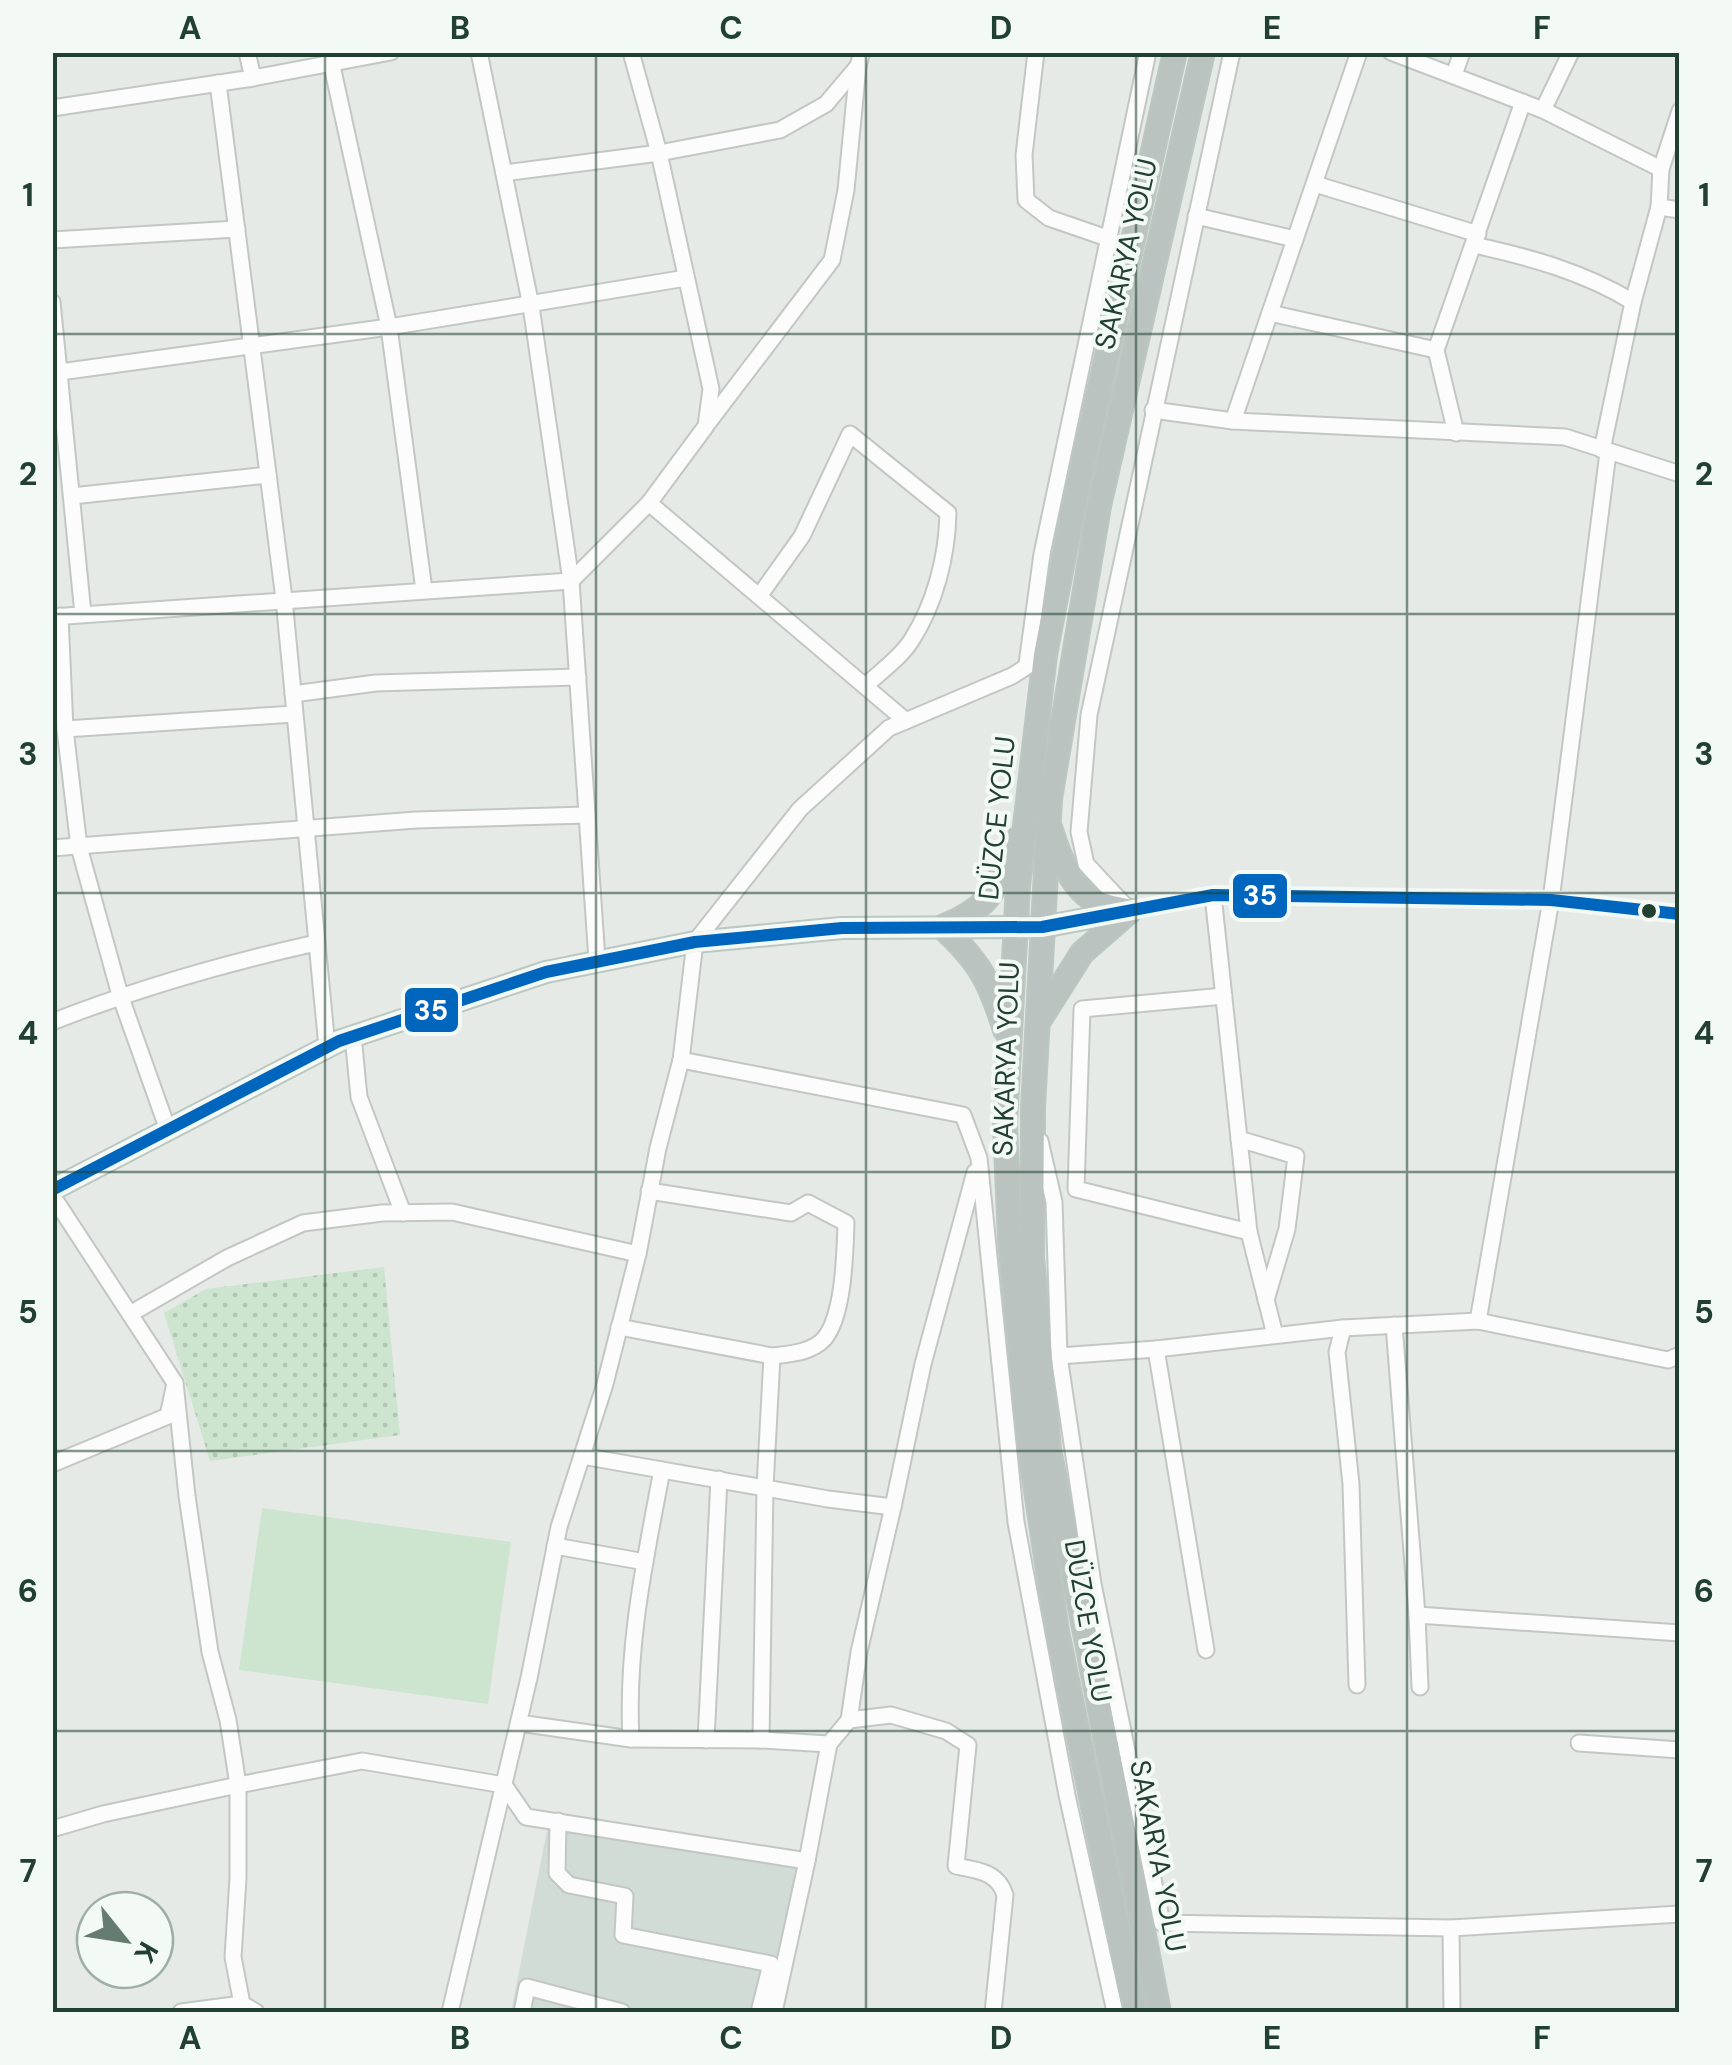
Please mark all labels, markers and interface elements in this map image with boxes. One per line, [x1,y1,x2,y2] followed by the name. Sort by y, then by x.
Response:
[179,7,201,49] text: A
[450,7,470,49] text: B
[719,7,743,49] text: C
[990,7,1012,49] text: D
[1263,7,1281,49] text: E
[1533,7,1551,49] text: F
[1086,155,1166,353] street label: SAKARYA YOLU
[22,174,34,216] text: 1
[1698,174,1710,216] text: 1
[19,453,37,495] text: 2
[1695,453,1713,495] text: 2
[18,733,38,775] text: 3
[1694,733,1714,775] text: 3
[970,734,1024,902] street label: DÜZCE YOLU
[1231,872,1289,920] line badge: 35
[1243,877,1277,914] text: 35
[1639,901,1659,921] unlabelled marker
[984,961,1028,1157] street label: SAKARYA YOLU
[403,986,460,1034] line badge: 35
[414,992,448,1029] text: 35
[18,1012,38,1054] text: 4
[1694,1012,1714,1054] text: 4
[18,1291,38,1333] text: 5
[1694,1291,1714,1333] text: 5
[1056,1537,1120,1705] street label: DÜZCE YOLU
[18,1570,38,1612] text: 6
[1694,1570,1714,1612] text: 6
[1121,1757,1195,1955] street label: SAKARYA YOLU
[19,1850,37,1892] text: 7
[1695,1850,1713,1892] text: 7
[75,1890,175,1990] north arrow
[126,1935,167,1969] text: K
[179,2017,201,2059] text: A
[450,2017,470,2059] text: B
[719,2017,743,2059] text: C
[990,2017,1012,2059] text: D
[1263,2017,1281,2059] text: E
[1533,2017,1551,2059] text: F

